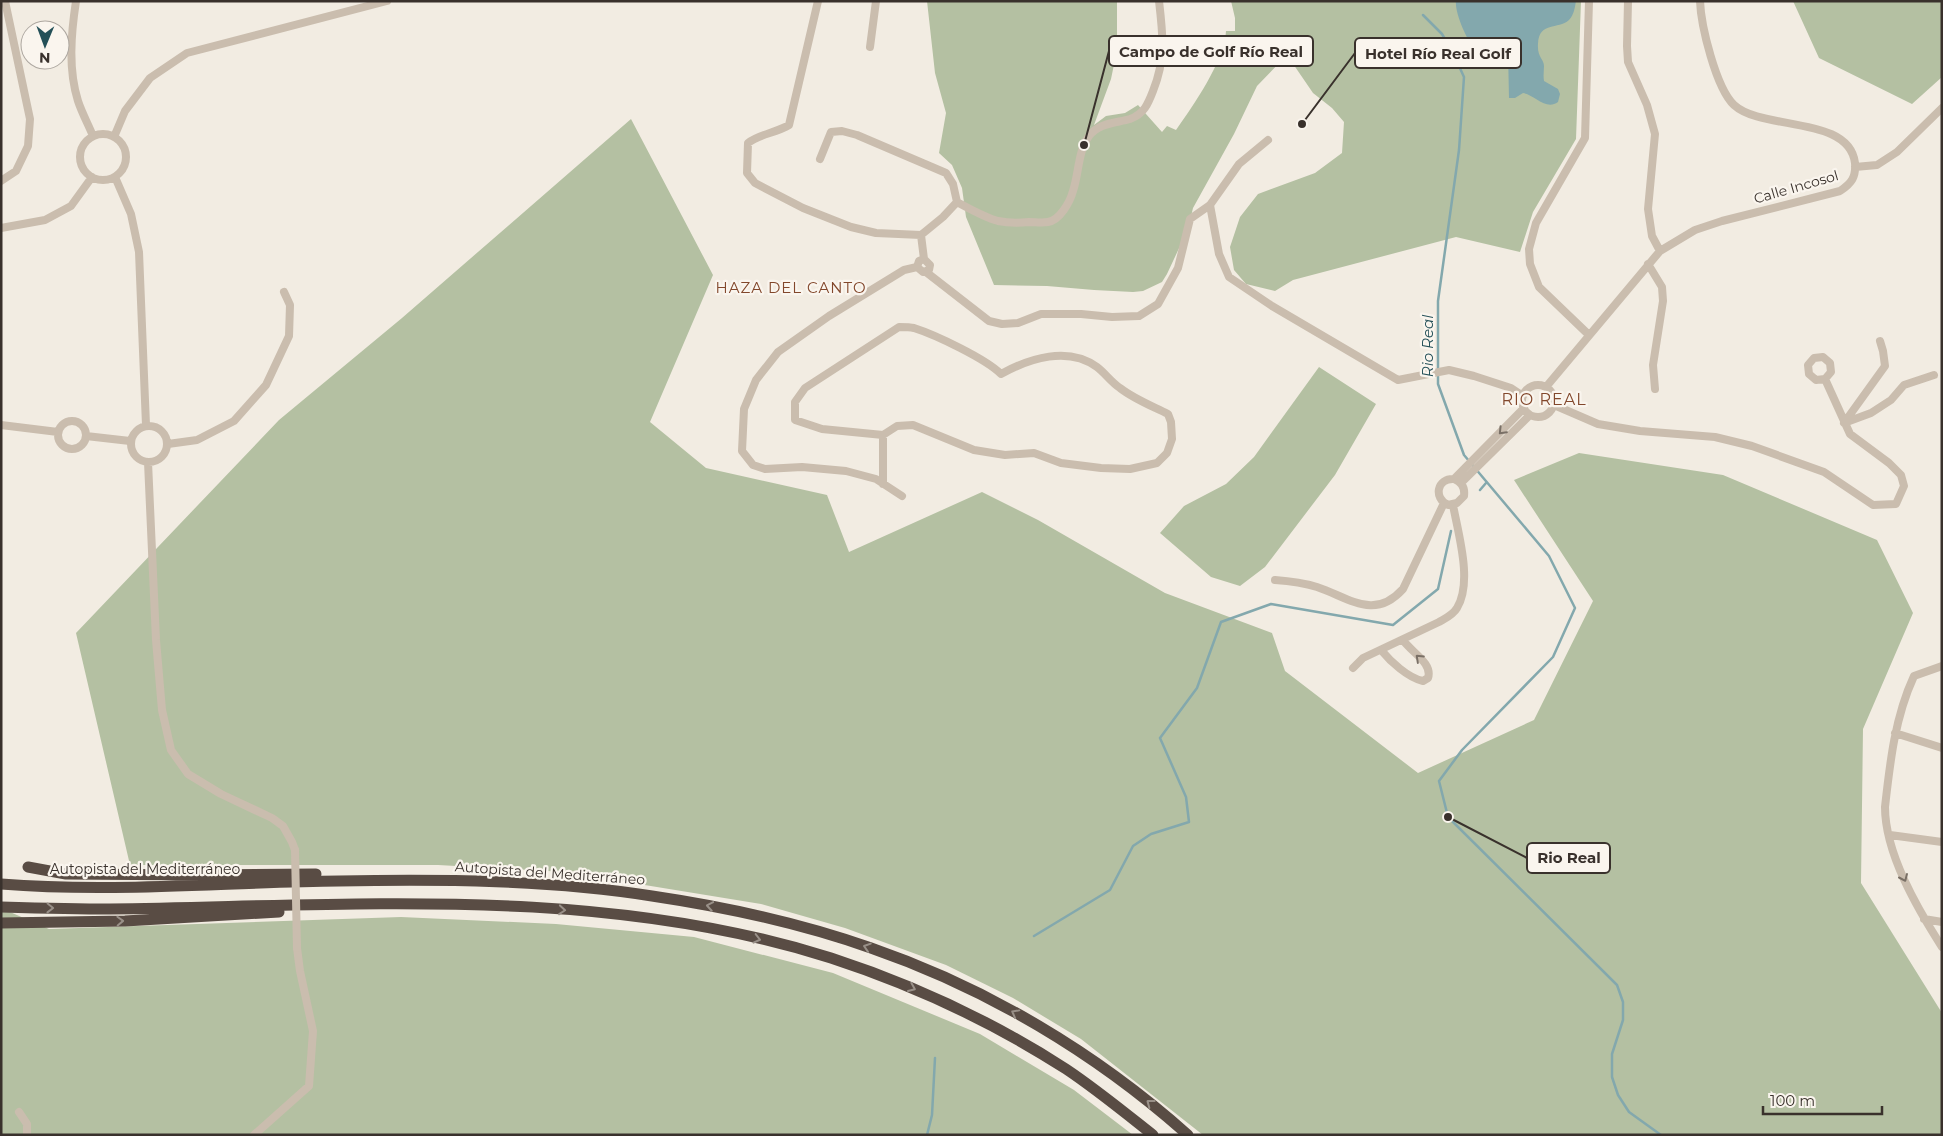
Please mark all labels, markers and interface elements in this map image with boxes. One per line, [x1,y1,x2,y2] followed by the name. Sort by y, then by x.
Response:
[20,20,70,70] north arrow
[1109,36,1313,66] callout: Campo de Golf Río Real
[1355,38,1521,68] callout: Hotel Río Real Golf
[1119,42,1303,61] text: Campo de Golf Río Real
[1365,44,1512,63] text: Hotel Río Real Golf
[39,49,51,67] text: N
[1752,166,1840,208] street label: Calle Incosol
[716,278,866,297] district label: HAZA DEL CANTO
[1418,315,1437,377] water label: Rio Real
[1501,390,1587,409] district label: RIO REAL
[1499,425,1508,434] one-way arrow
[1416,655,1425,664] one-way arrow
[1527,843,1610,873] callout: Rio Real
[1537,848,1601,867] text: Rio Real
[454,857,646,889] street label: Autopista del Mediterráneo
[50,860,241,878] street label: Autopista del Mediterráneo
[1898,873,1909,882] one-way arrow
[706,901,715,911] one-way arrow
[46,903,54,913] one-way arrow
[558,904,566,915] one-way arrow
[116,916,124,926] one-way arrow
[753,933,762,944] one-way arrow
[864,942,872,952] one-way arrow
[907,982,916,993] one-way arrow
[1012,1010,1021,1020] one-way arrow
[1763,1084,1882,1116] scale bar
[1770,1091,1815,1110] text: 100 m
[1147,1101,1156,1109] one-way arrow

